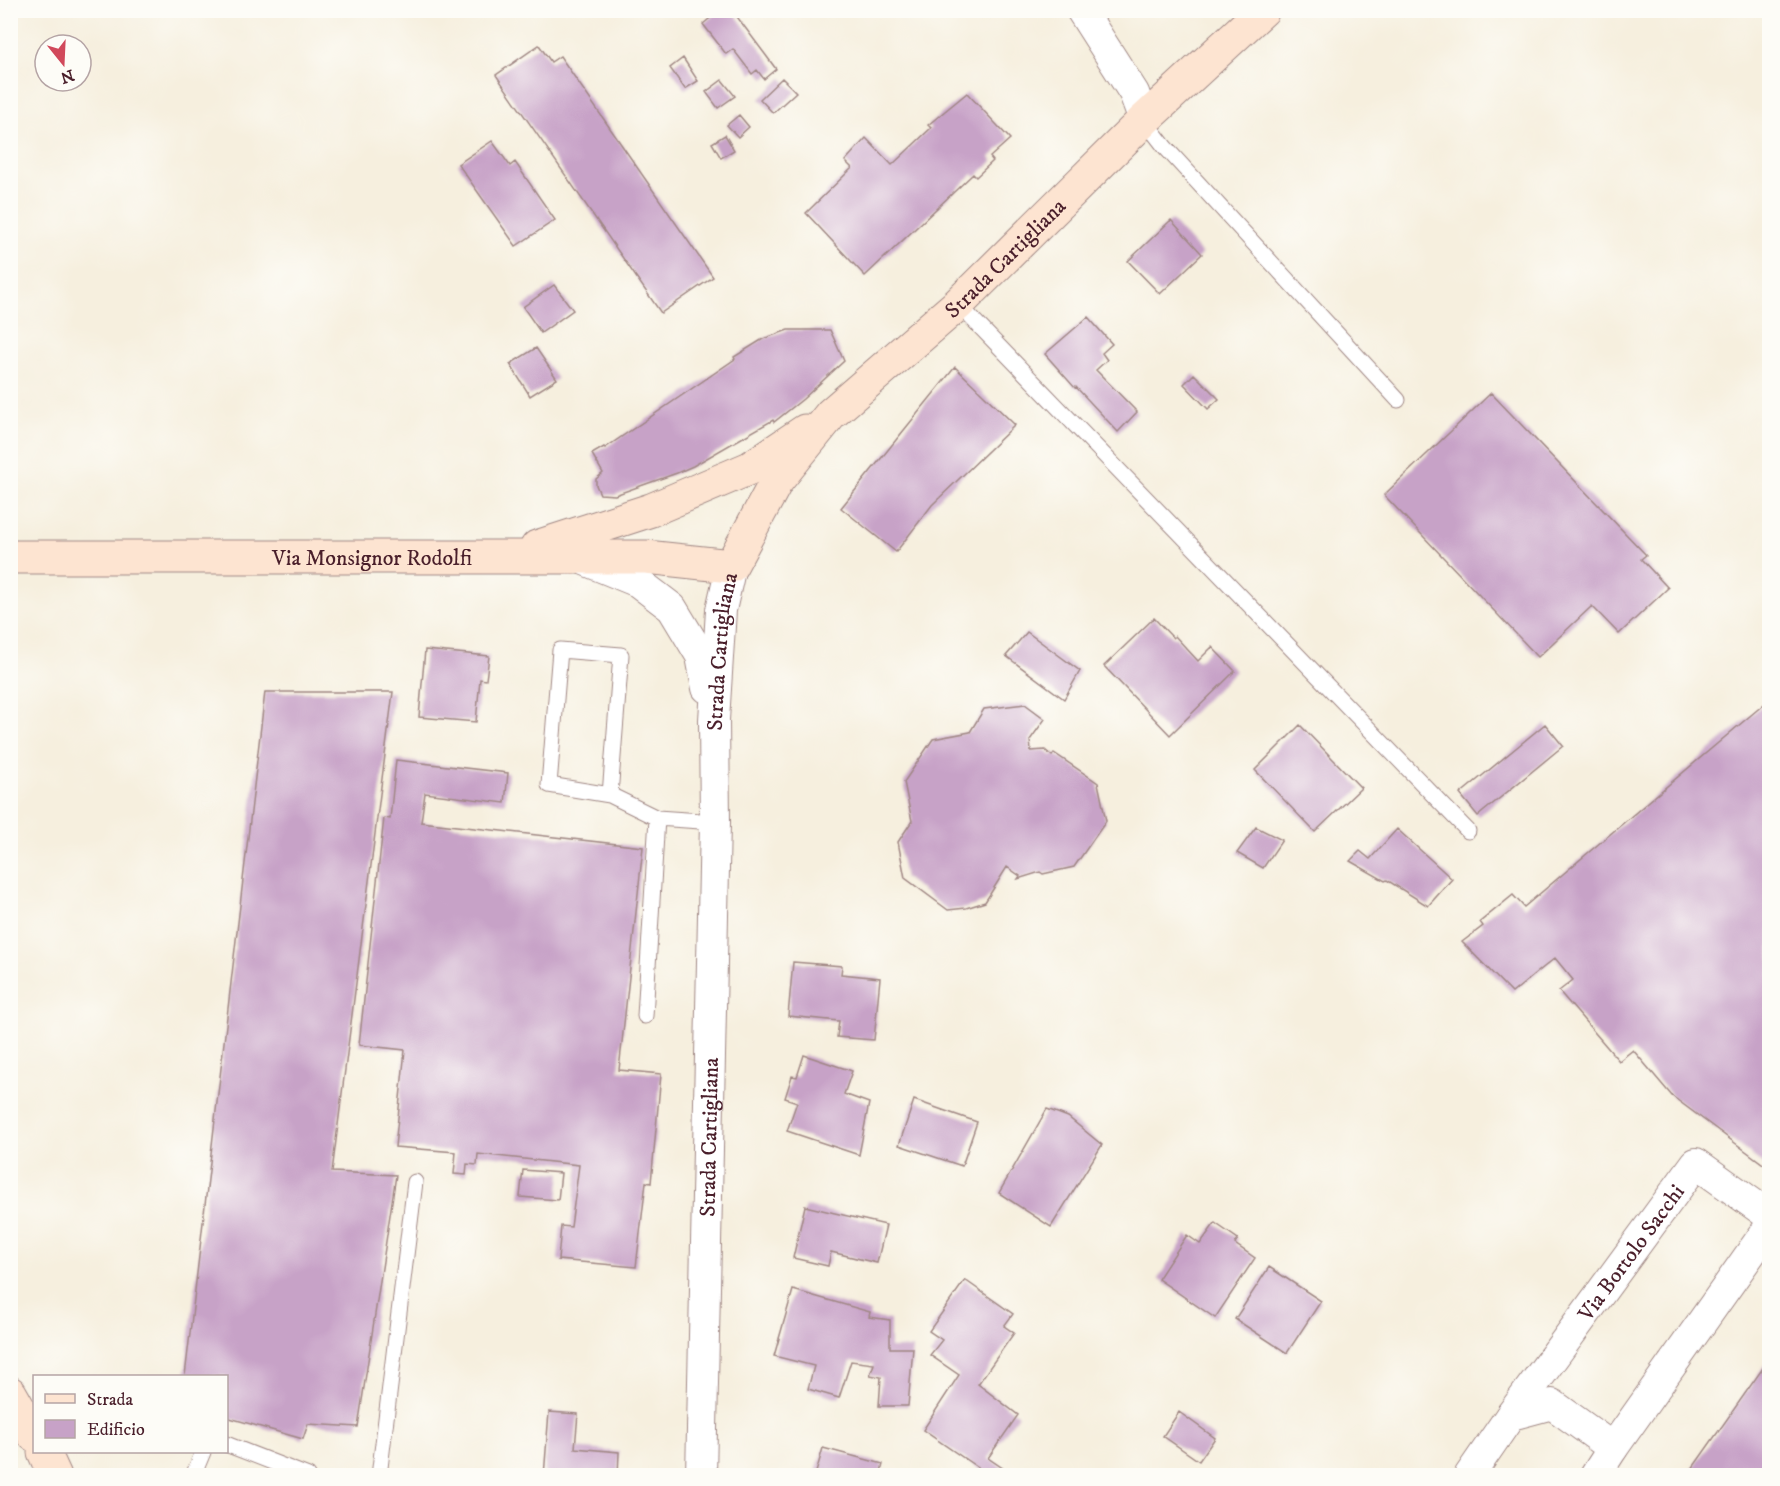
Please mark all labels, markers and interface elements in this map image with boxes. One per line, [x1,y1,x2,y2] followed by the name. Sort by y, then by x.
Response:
[33,33,93,93] north arrow
[58,65,77,88] text: N
[940,193,1072,324] street label: Strada Cartigliana
[271,545,472,572] street label: Via Monsignor Rodolfi
[702,569,744,731] street label: Strada Cartigliana
[695,1057,725,1217] street label: Strada Cartigliana
[1572,1179,1691,1328] street label: Via Bortolo Sacchi
[33,1375,228,1453] legend
[87,1389,134,1411] text: Strada
[87,1419,145,1441] text: Edificio

